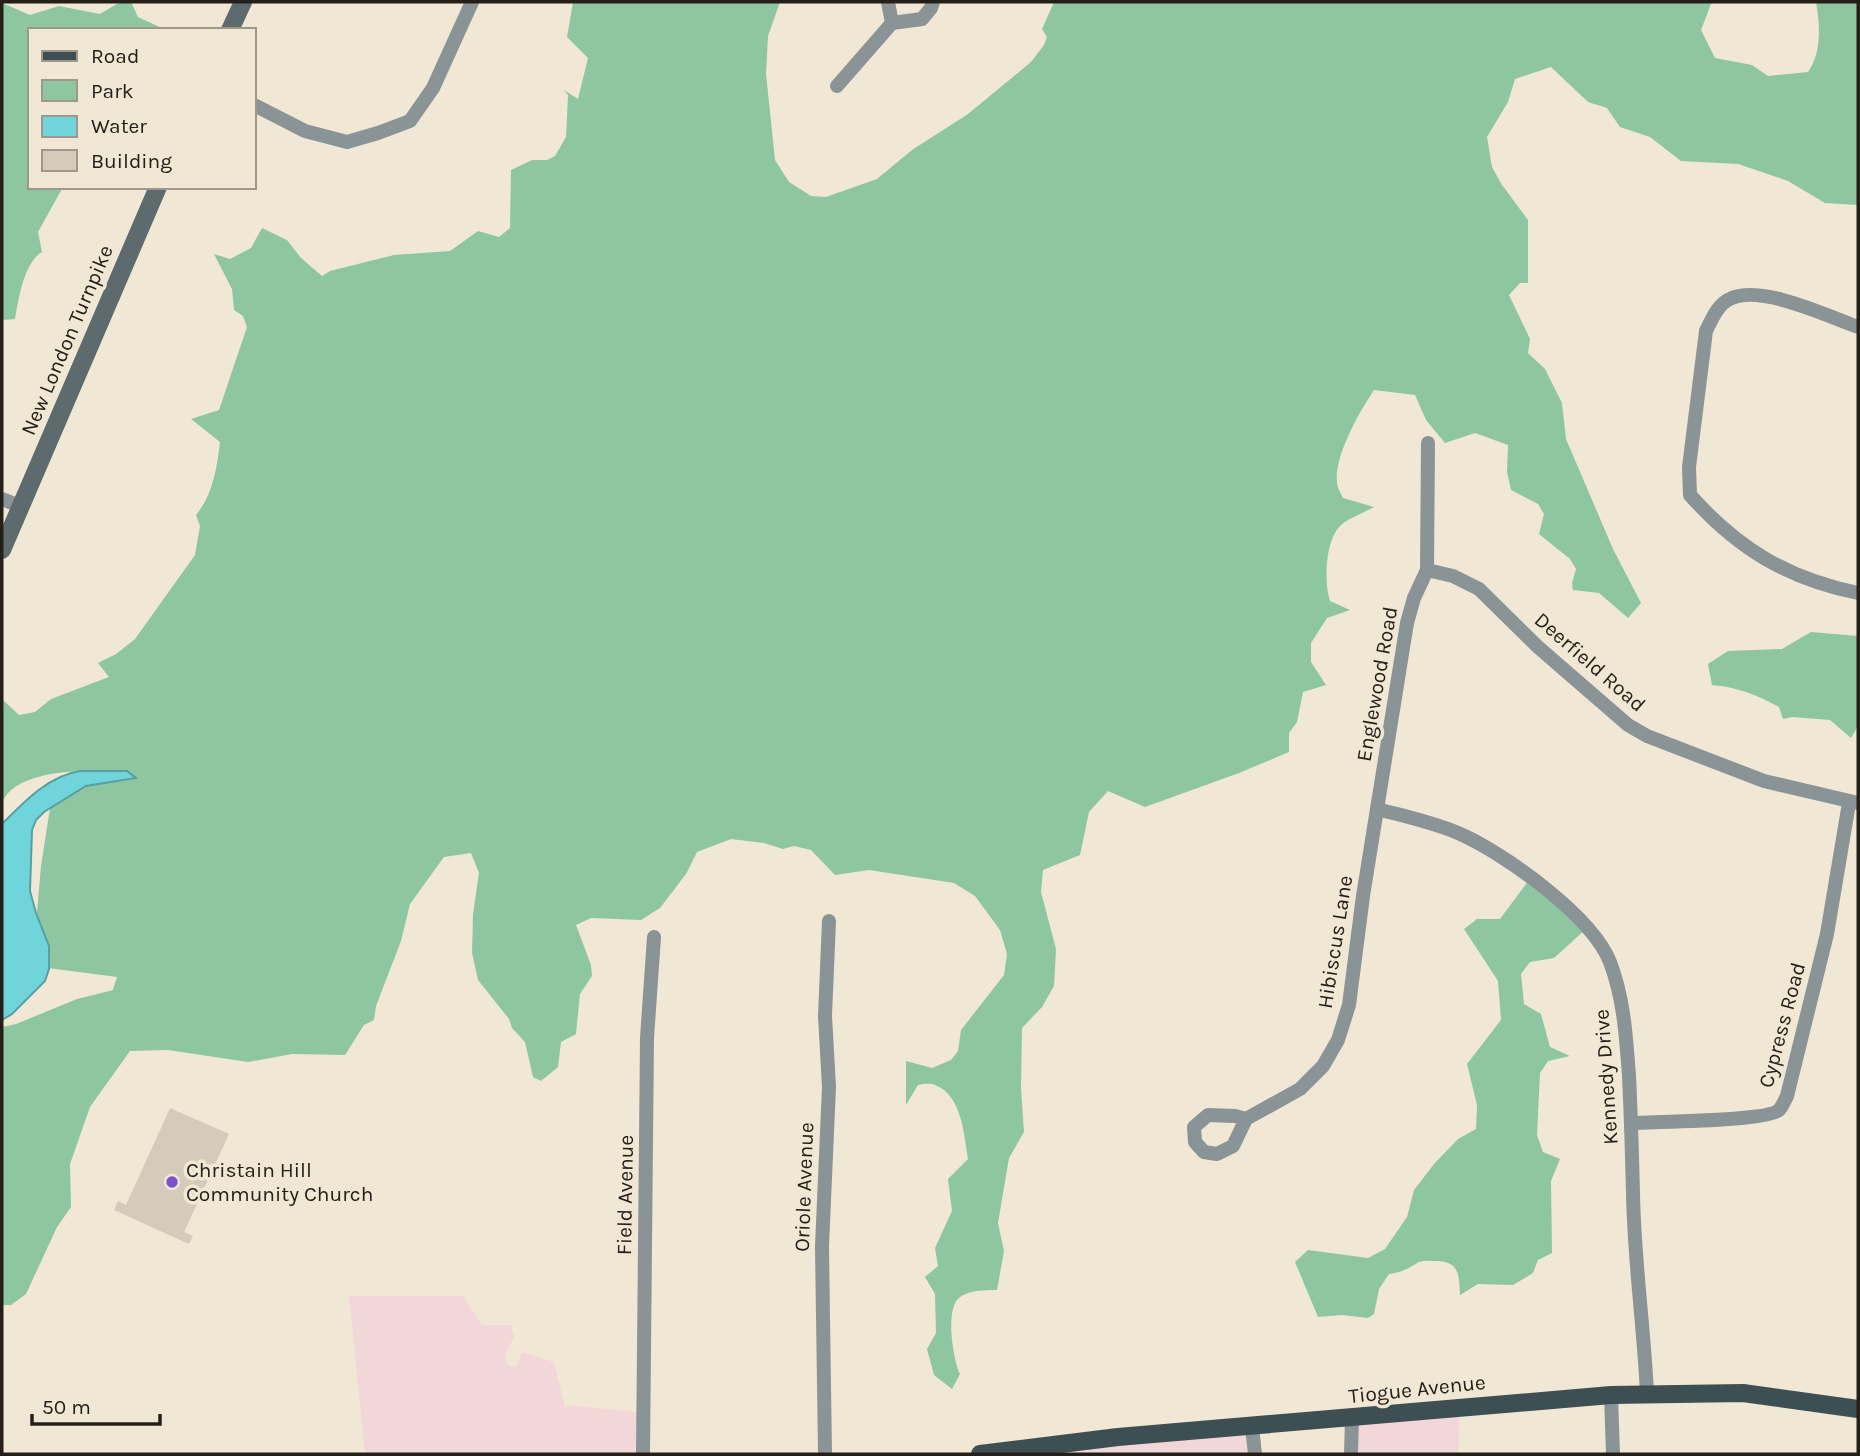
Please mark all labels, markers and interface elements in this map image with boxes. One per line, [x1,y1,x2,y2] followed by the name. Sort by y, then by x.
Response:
[28,28,256,189] legend
[91,44,139,68] text: Road
[91,79,134,103] text: Park
[91,114,147,138] text: Water
[91,149,172,173] text: Building
[16,241,118,439] street label: New London Turnpike
[1352,605,1402,763] street label: Englewood Road
[1530,607,1650,717] street label: Deerfield Road
[1313,874,1357,1010] street label: Hibiscus Lane
[1754,960,1810,1090] street label: Cypress Road
[1589,1008,1623,1146] street label: Kennedy Drive
[790,1122,818,1252] street label: Oriole Avenue
[612,1135,638,1255] street label: Field Avenue
[186,1158,373,1206] place label: Christain Hill Community Church
[164,1174,180,1190] marker: Christain Hill Community Church
[1347,1370,1487,1408] street label: Tiogue Avenue
[32,1382,159,1426] scale bar
[42,1395,91,1419] text: 50 m

